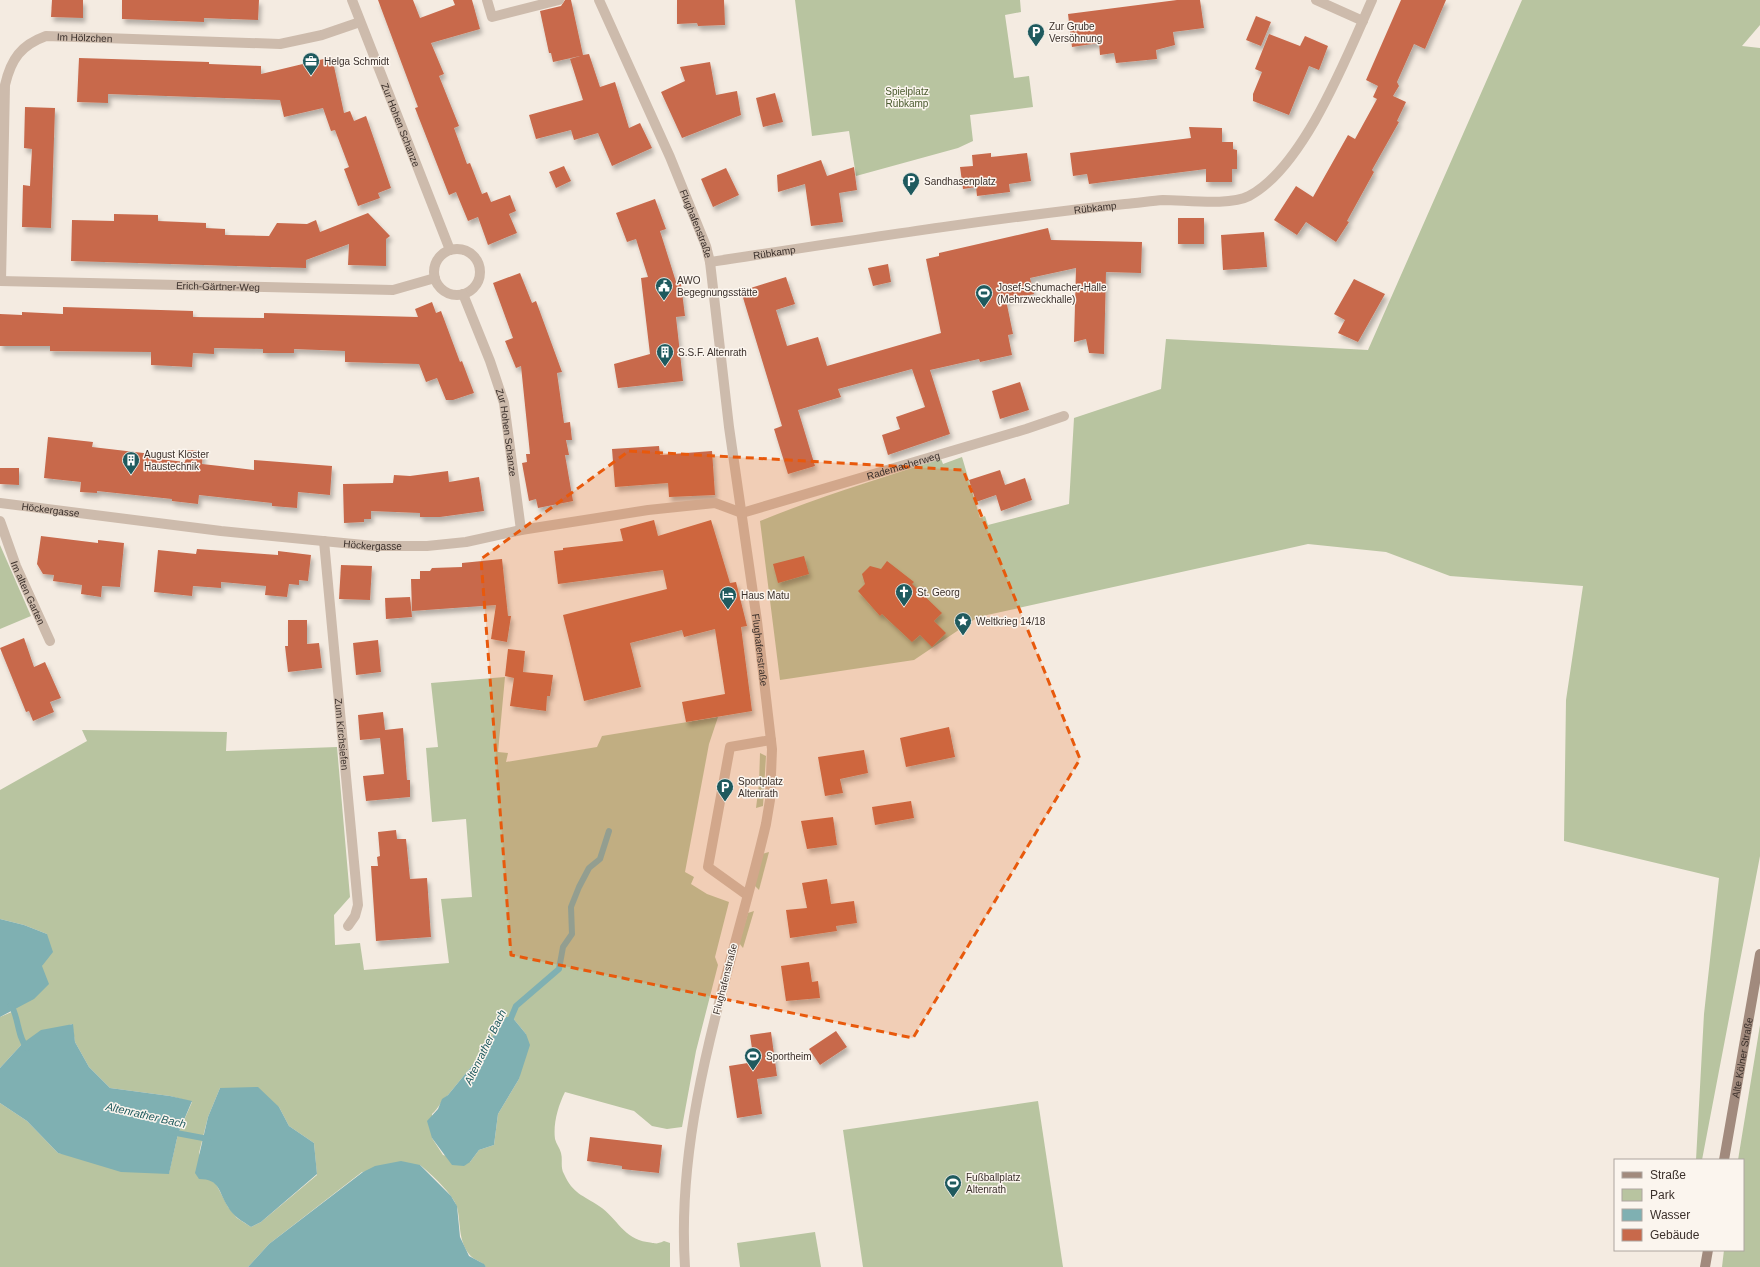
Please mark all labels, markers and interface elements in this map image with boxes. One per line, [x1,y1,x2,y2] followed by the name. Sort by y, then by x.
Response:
[1049,21,1102,44] place label: Zur Grube Versöhnung
[1026,22,1046,47] parking icon: Zur Grube Versöhnung
[57,31,113,44] street label: Im Hölzchen
[301,51,321,76] office icon: Helga Schmidt
[324,56,389,67] place label: Helga Schmidt
[380,81,422,169] street label: Zur Hohen Schanze
[885,86,929,109] park label: Spielplatz Rübkamp
[901,171,921,196] parking icon: Sandhasenplatz
[924,176,996,187] place label: Sandhasenplatz
[678,188,714,260] street label: Flughafenstraße
[1073,199,1117,215] street label: Rübkamp
[752,243,797,261] street label: Rübkamp
[677,275,758,298] place label: AWO Begegnungsstätte
[654,276,674,301] public building icon: AWO Begegnungsstätte
[176,280,260,292] street label: Erich-Gärtner-Weg
[997,282,1107,305] place label: Josef-Schumacher-Halle (Mehrzweckhalle)
[974,283,994,308] sports icon: Josef-Schumacher-Halle (Mehrzweckhalle)
[655,342,675,367] building icon: S.S.F. Altenrath
[678,347,747,358] place label: S.S.F. Altenrath
[494,387,519,477] street label: Zur Hohen Schanze
[144,449,210,472] place label: August Kloster Haustechnik
[865,449,941,481] street label: Rademacherweg
[121,450,141,475] building icon: August Kloster Haustechnik
[21,500,81,519] street label: Höckergasse
[343,538,402,552] street label: Höckergasse
[9,559,47,626] street label: Im alten Garten
[894,582,914,607] church icon: St. Georg
[718,585,738,610] hotel icon: Haus Matu
[917,587,960,598] place label: St. Georg
[741,590,789,601] place label: Haus Matu
[953,611,973,636] place icon: Weltkrieg 14/18
[751,613,770,687] street label: Flughafenstraße
[976,616,1046,627] place label: Weltkrieg 14/18
[333,698,351,771] street label: Zum Kirchsiefen
[738,776,783,799] place label: Sportplatz Altenrath
[715,777,735,802] parking icon: Sportplatz Altenrath
[711,942,739,1016] street label: Flughafenstraße
[461,1008,508,1087] water label: Altenrather Bach
[1729,1016,1754,1099] street label: Alte Kölner Straße
[743,1046,763,1071] sports icon: Sportheim
[766,1051,812,1062] place label: Sportheim
[104,1100,187,1130] water label: Altenrather Bach
[1614,1159,1744,1251] legend
[1650,1168,1686,1182] text: Straße
[966,1172,1020,1195] place label: Fußballplatz Altenrath
[943,1173,963,1198] sports icon: Fußballplatz Altenrath
[1650,1188,1676,1202] text: Park
[1650,1208,1690,1222] text: Wasser
[1650,1228,1700,1242] text: Gebäude

